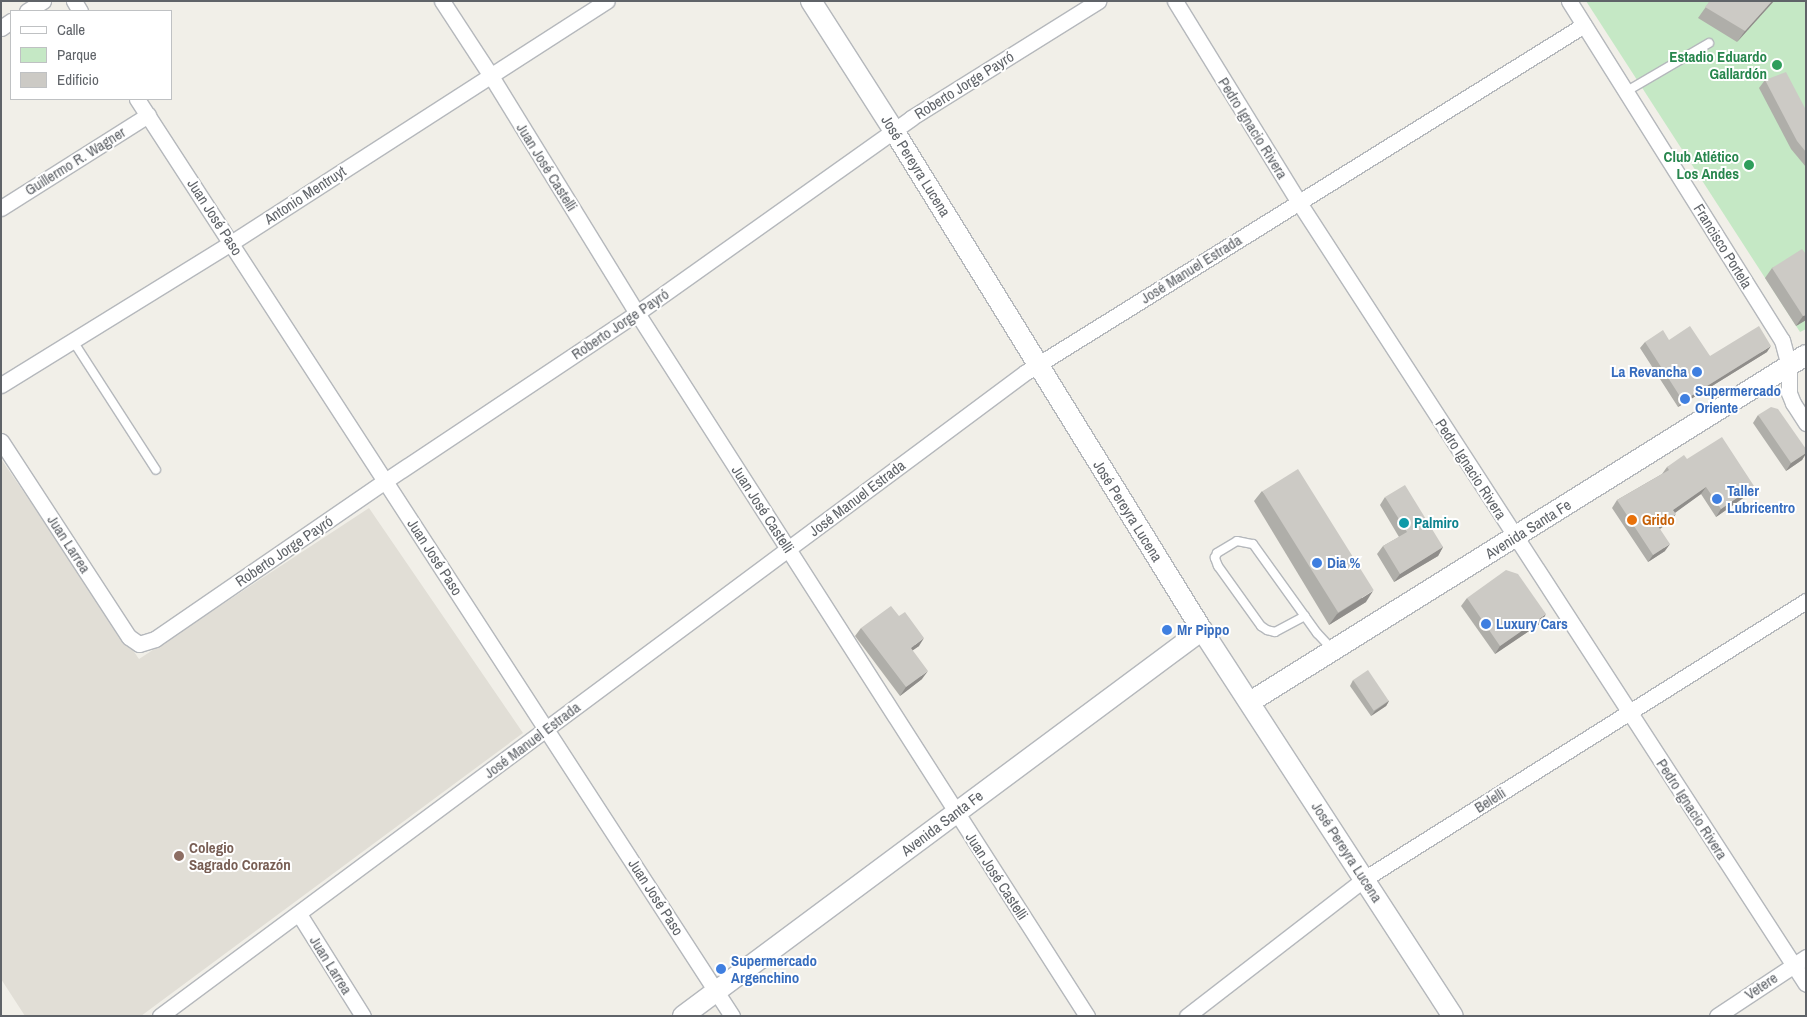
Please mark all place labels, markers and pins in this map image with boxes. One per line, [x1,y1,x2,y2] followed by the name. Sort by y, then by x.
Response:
[1669,47,1767,82] place label: Estadio Eduardo Gallardón
[1771,59,1783,71] marker: Estadio Eduardo Gallardón
[1663,147,1739,182] place label: Club Atlético Los Andes
[1743,159,1755,171] marker: Club Atlético Los Andes
[1611,363,1687,381] place label: La Revancha
[1691,366,1703,378] marker: La Revancha
[1695,381,1781,416] place label: Supermercado Oriente
[1679,393,1691,405] marker: Supermercado Oriente
[1727,481,1795,516] place label: Taller Lubricentro
[1711,493,1723,505] marker: Taller Lubricentro
[1642,511,1675,529] place label: Grido
[1414,514,1459,532] place label: Palmiro
[1626,514,1638,526] marker: Grido
[1398,517,1410,529] marker: Palmiro
[1327,554,1360,572] place label: Dia %
[1311,557,1323,569] marker: Dia %
[1496,615,1568,633] place label: Luxury Cars
[1480,618,1492,630] marker: Luxury Cars
[1177,621,1230,639] place label: Mr Pippo
[1161,624,1173,636] marker: Mr Pippo
[189,838,291,873] place label: Colegio Sagrado Corazón
[173,850,185,862] marker: Colegio Sagrado Corazón
[731,951,817,986] place label: Supermercado Argenchino
[715,963,727,975] marker: Supermercado Argenchino

